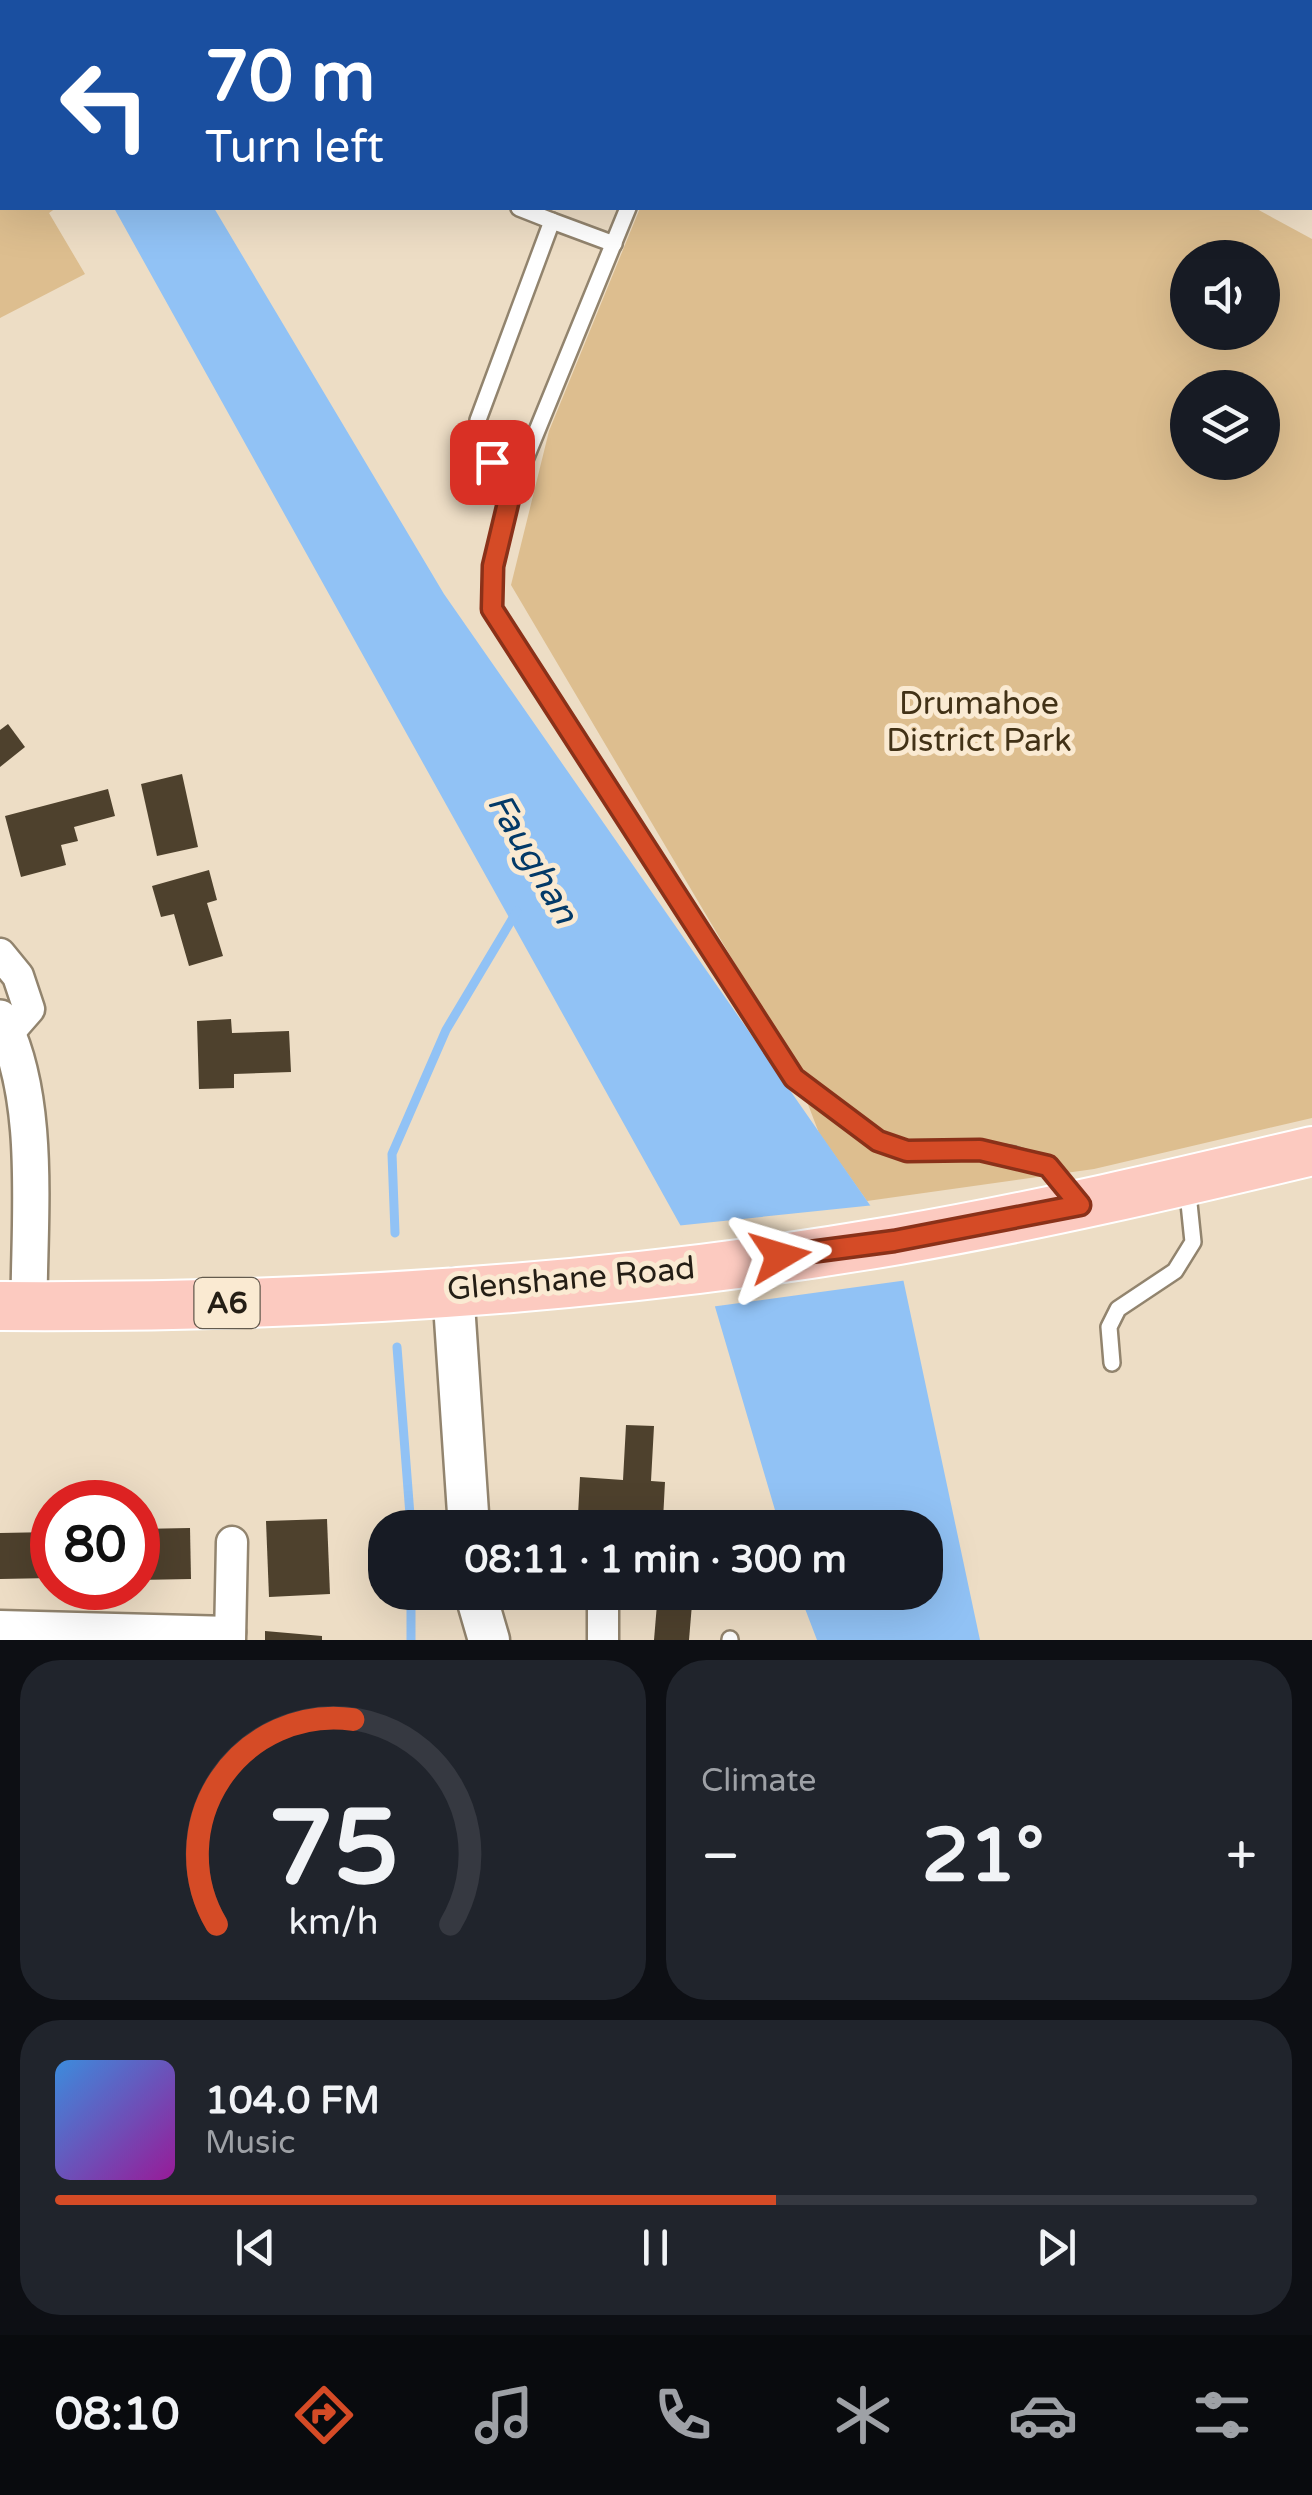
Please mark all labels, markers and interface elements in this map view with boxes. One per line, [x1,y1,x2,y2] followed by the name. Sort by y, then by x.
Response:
[205,36,375,120] text: 70 m
[40,40,170,170] icon: left
[205,121,384,175] text: Turn left
[1170,240,1280,480] map controls
[1170,240,1280,350] button: sound
[1170,370,1280,480] button: layers
[450,420,535,505] pin
[465,435,520,490] icon: arrive
[886,685,1072,760] park label: Drumahoe District Park
[478,786,587,933] water label: Faughan
[728,1204,832,1308] position arrow
[445,1249,697,1309] street label: Glenshane Road
[194,1278,260,1328] road number: A6
[30,1480,160,1610] speed limit sign: 80
[464,1537,847,1583] text: 08:11 · 1 min · 300 m
[701,1762,816,1800] text: Climate
[268,1787,398,1912] text: 75
[922,1811,1044,1901] text: 21°
[701,1824,740,1890] text: −
[1226,1824,1257,1890] text: +
[288,1901,378,1944] text: km/h
[205,2078,380,2124] text: 104.0 FM
[205,2124,295,2162] text: Music
[228,2220,283,2275] icon: previous
[628,2220,683,2275] icon: pause
[1029,2220,1084,2275] icon: next
[289,2380,359,2450] icon: directions
[469,2380,539,2450] icon: music
[648,2380,718,2450] icon: phone
[828,2380,898,2450] icon: climate
[1008,2380,1078,2450] icon: car
[1187,2380,1257,2450] icon: filters
[55,2388,180,2442] text: 08:10

